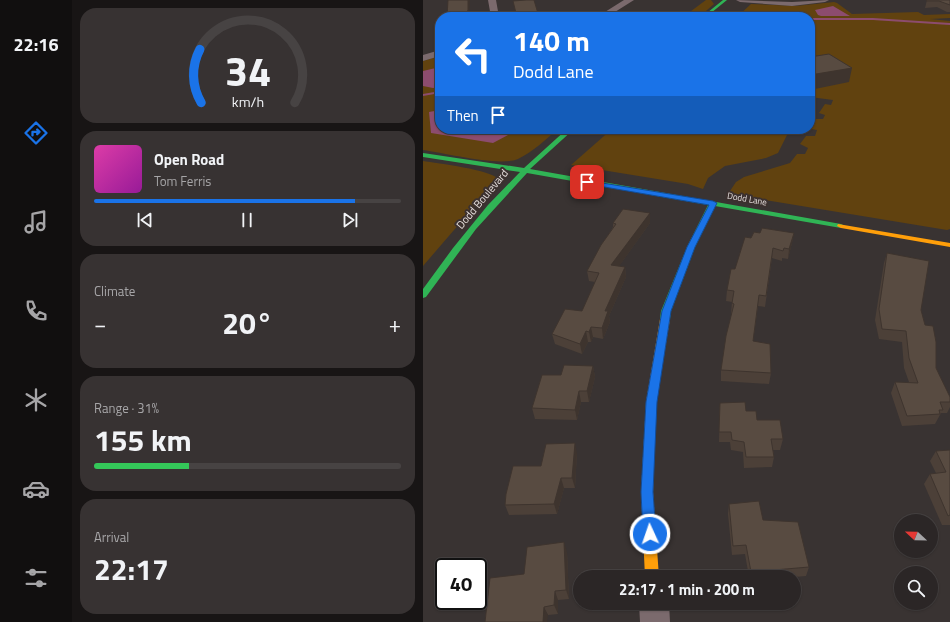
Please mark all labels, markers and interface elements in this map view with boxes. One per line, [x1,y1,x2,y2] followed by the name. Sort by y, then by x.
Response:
[513,19,590,62] text: 140 m
[447,28,499,80] icon: left
[14,31,58,58] text: 22:16
[224,39,271,102] text: 34
[513,58,594,85] text: Dodd Lane
[231,91,264,113] text: km/h
[447,104,479,127] text: Then
[487,104,509,126] icon: arrive
[22,119,50,147] icon: directions
[154,148,224,171] text: Open Road
[570,165,604,199] pin
[452,166,512,232] street label: Dodd Boulevard
[154,171,211,191] text: Tom Ferris
[576,171,598,193] icon: arrive
[726,189,768,208] street label: Dodd Lane
[22,208,50,236] icon: music
[134,209,156,231] icon: previous
[236,209,258,231] icon: pause
[339,209,361,231] icon: next
[94,281,135,301] text: Climate
[22,297,50,325] icon: phone
[222,300,273,346] text: 20°
[94,307,106,341] text: −
[389,307,401,341] text: +
[22,386,50,414] icon: climate
[94,398,159,418] text: Range · 31%
[94,417,192,463] text: 155 km
[22,475,50,503] icon: car
[629,513,671,555] position arrow
[894,514,938,558] north arrow
[894,514,938,610] map controls
[94,527,129,547] text: Arrival
[94,546,169,592] text: 22:17
[435,558,487,610] speed limit sign: 40
[22,564,50,592] icon: filters
[894,566,938,610] button: search
[619,578,755,601] text: 22:17 · 1 min · 200 m

